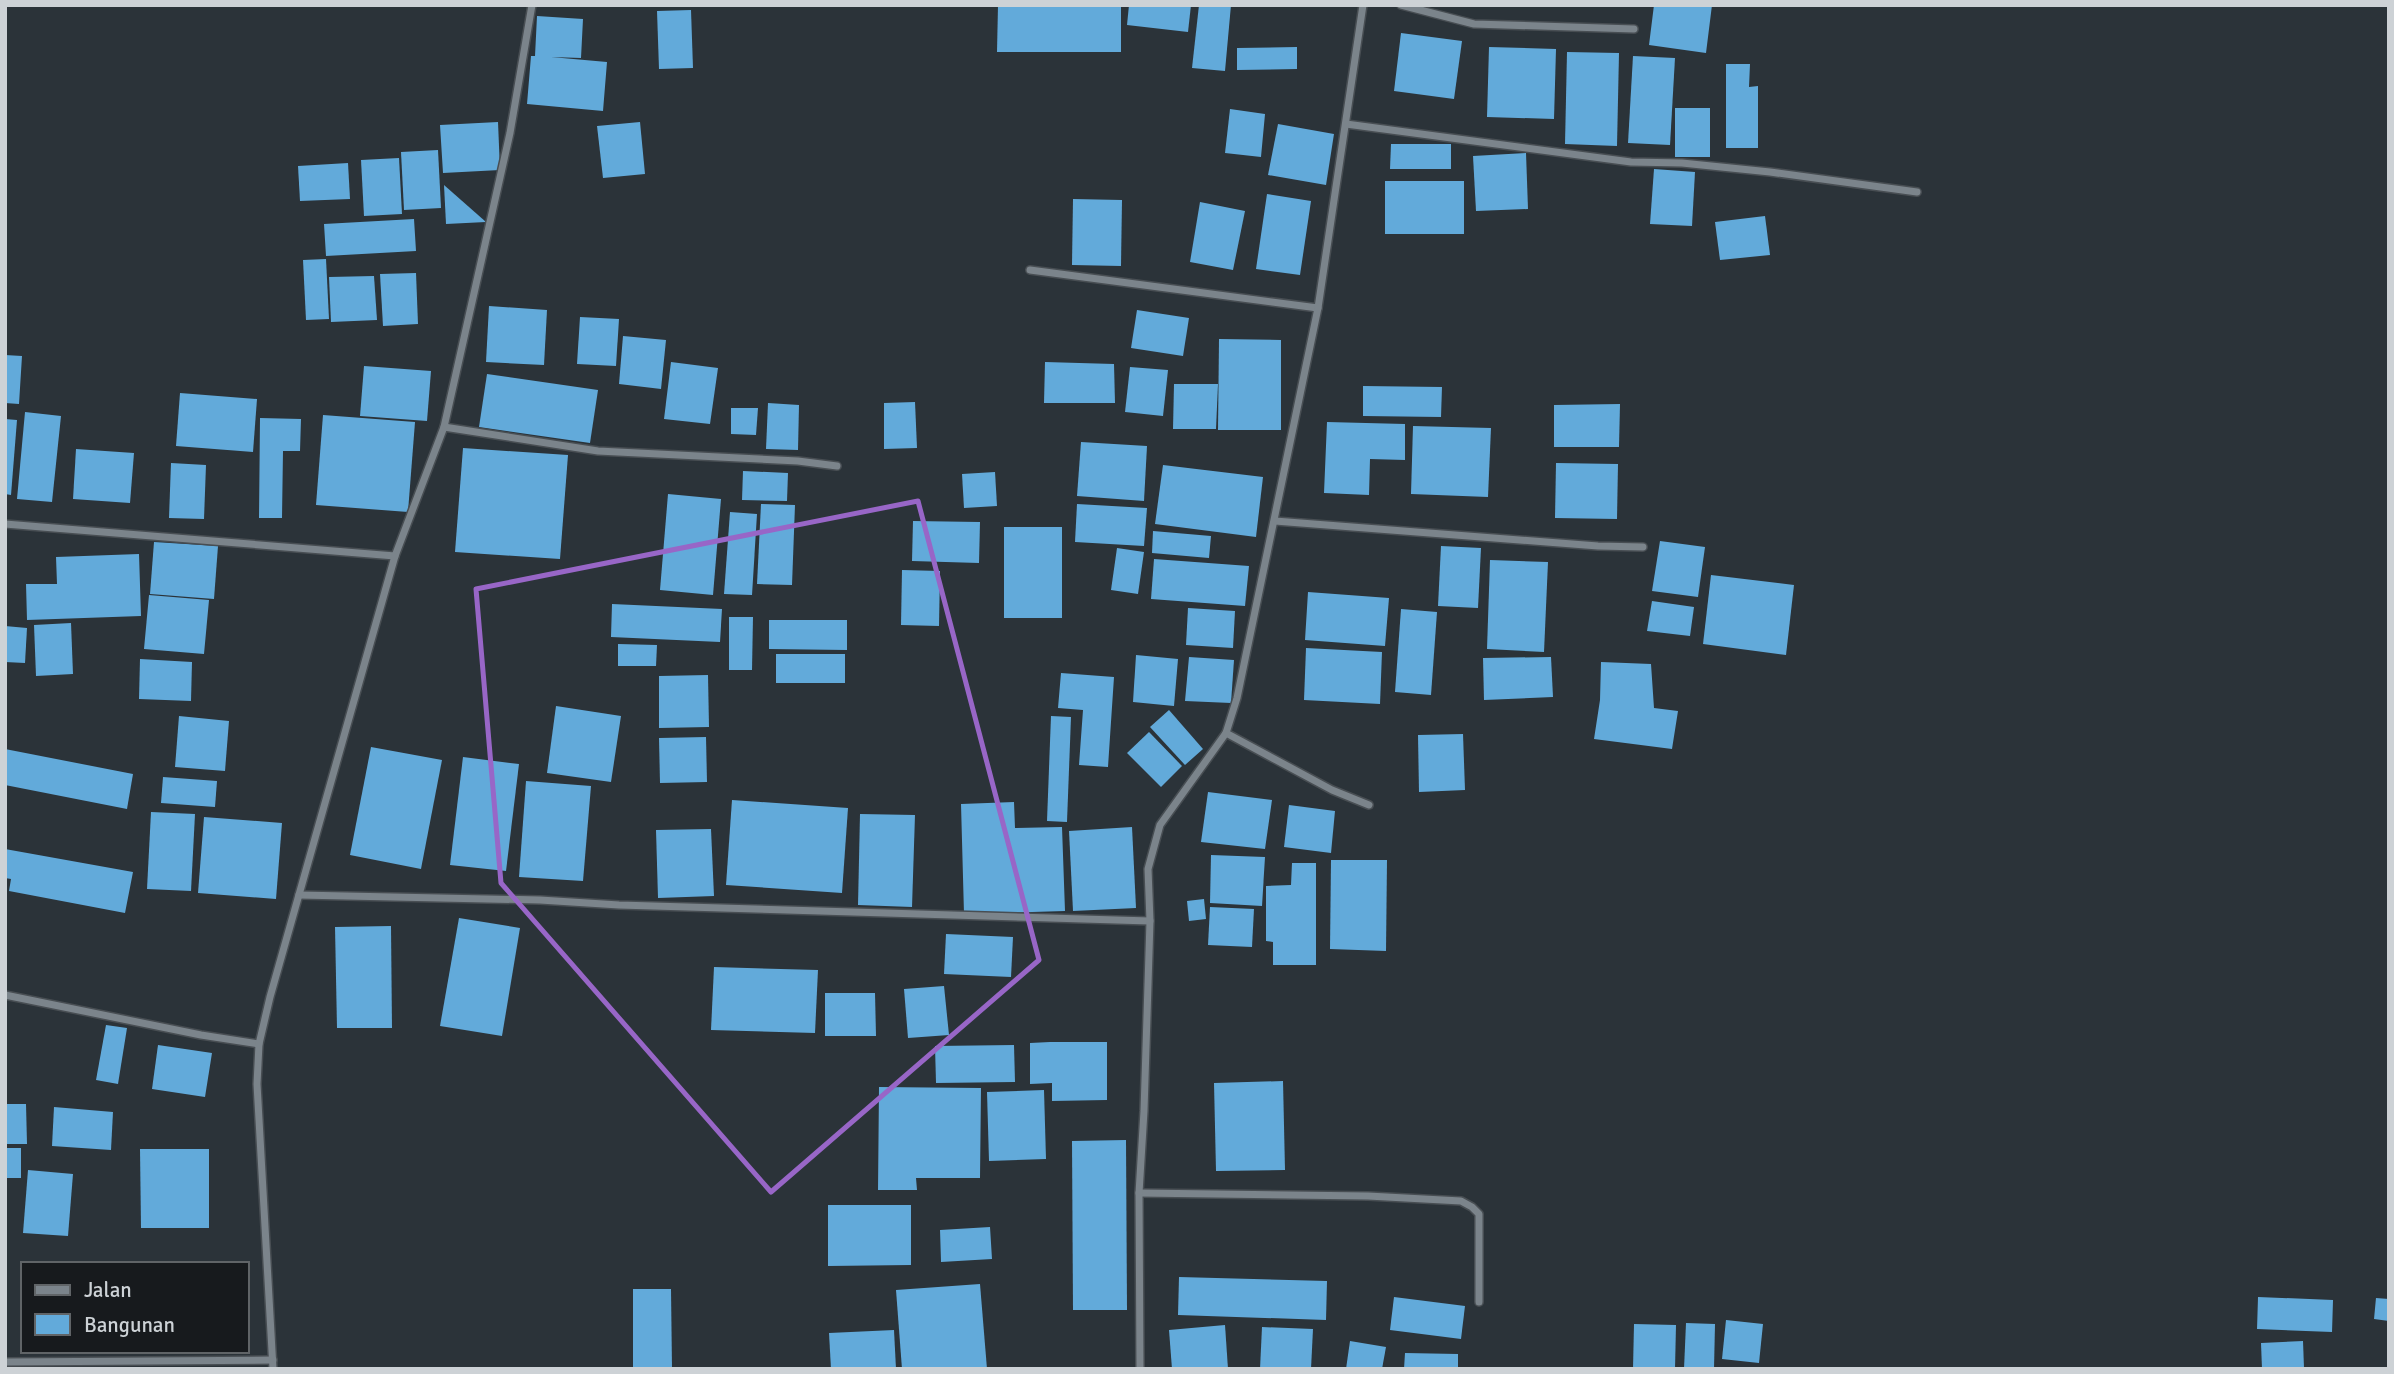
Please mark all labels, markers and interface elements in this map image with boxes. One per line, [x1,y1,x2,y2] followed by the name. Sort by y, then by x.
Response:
[21,1262,248,1353] legend
[84,1277,132,1303] text: Jalan
[84,1312,175,1338] text: Bangunan

